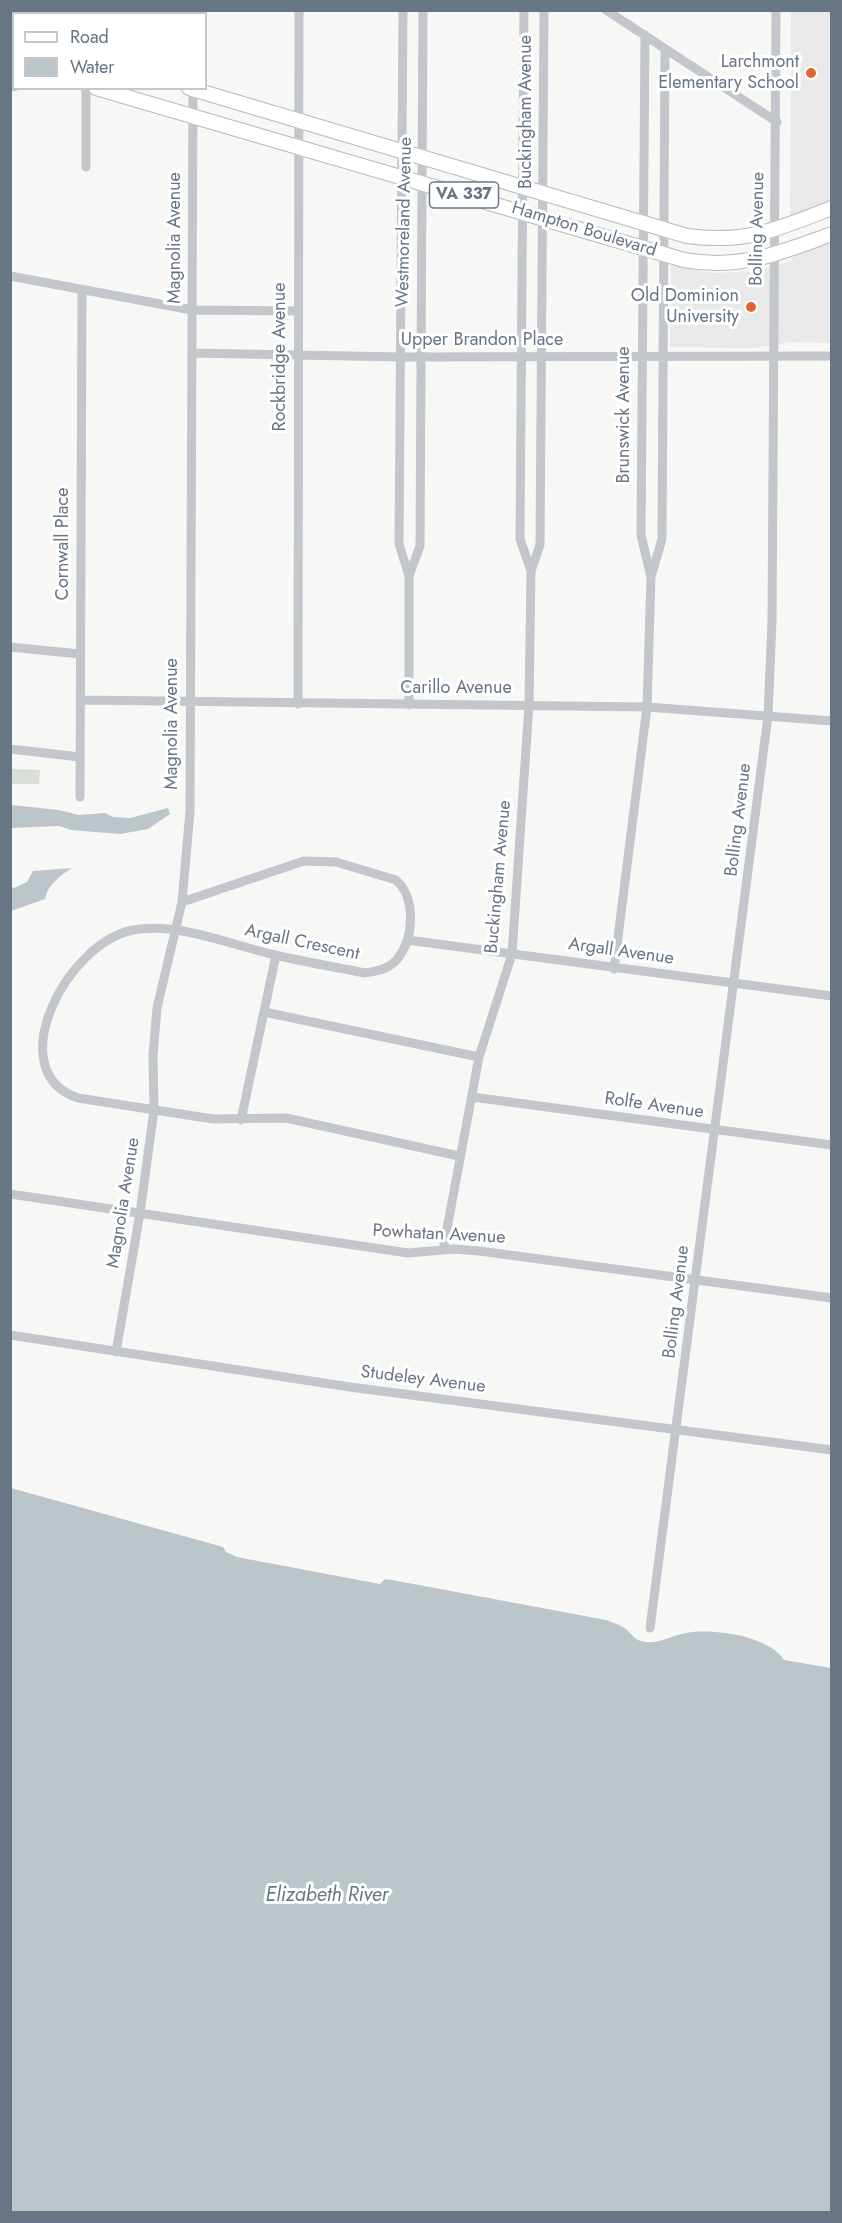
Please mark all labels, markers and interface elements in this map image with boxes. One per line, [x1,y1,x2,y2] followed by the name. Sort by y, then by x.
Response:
[12,12,207,90] legend
[70,24,109,50] text: Road
[516,35,538,189] street label: Buckingham Avenue
[658,52,799,94] place label: Larchmont Elementary School
[70,54,114,80] text: Water
[804,66,818,80] marker: Larchmont Elementary School
[393,137,417,307] street label: Westmoreland Avenue
[165,172,187,304] street label: Magnolia Avenue
[746,172,770,286] street label: Bolling Avenue
[430,182,498,208] road number: VA 337
[509,198,659,262] street label: Hampton Boulevard
[270,283,292,431] street label: Rockbridge Avenue
[631,286,739,328] place label: Old Dominion University
[744,300,758,314] marker: Old Dominion University
[401,330,563,352] street label: Upper Brandon Place
[614,346,636,484] street label: Brunswick Avenue
[53,488,75,600] street label: Cornwall Place
[162,658,184,790] street label: Magnolia Avenue
[400,678,512,700] street label: Carillo Avenue
[721,762,757,878] street label: Bolling Avenue
[482,799,516,955] street label: Buckingham Avenue
[243,920,361,966] street label: Argall Crescent
[567,934,675,970] street label: Argall Avenue
[603,1088,705,1124] street label: Rolfe Avenue
[103,1136,145,1270] street label: Magnolia Avenue
[372,1221,506,1249] street label: Powhatan Avenue
[659,1244,695,1360] street label: Bolling Avenue
[359,1362,487,1398] street label: Studeley Avenue
[266,1884,388,1908] water label: Elizabeth River

